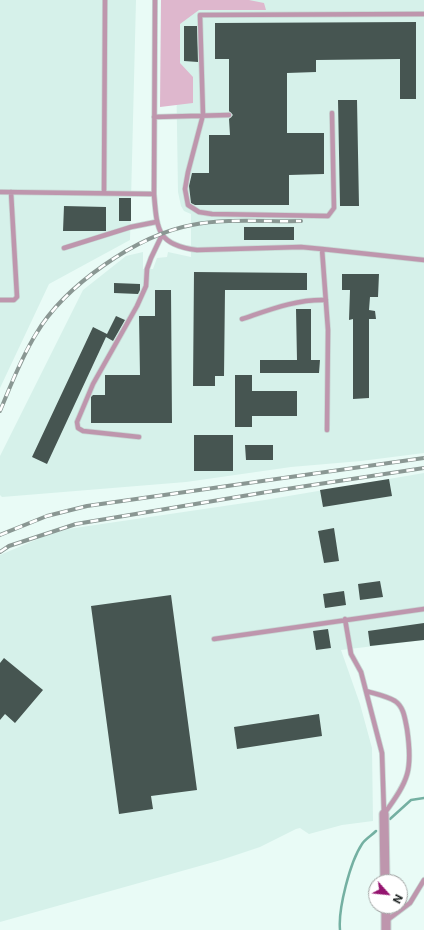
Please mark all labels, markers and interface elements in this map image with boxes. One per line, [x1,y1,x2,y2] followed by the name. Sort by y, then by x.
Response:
[368,874,408,914] north arrow
[390,892,406,906] text: N

